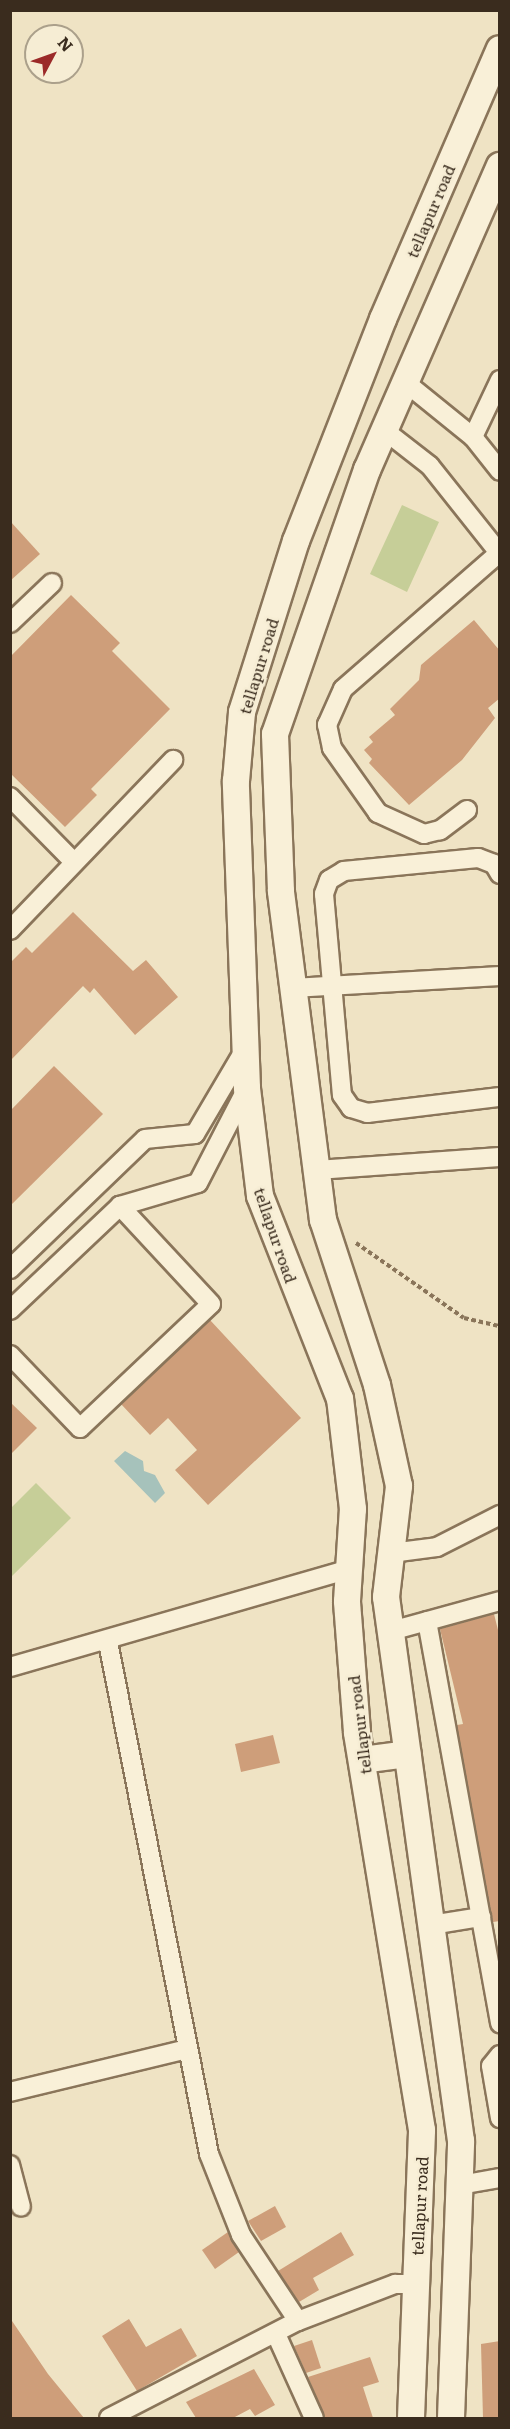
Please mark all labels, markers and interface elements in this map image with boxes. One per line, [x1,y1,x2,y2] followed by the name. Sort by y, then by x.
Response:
[24,24,84,84] north arrow
[53,31,80,56] text: N
[402,161,458,261] street label: tellapur road
[234,616,282,716] street label: tellapur road
[251,1185,301,1285] street label: tellapur road
[343,1674,375,1776] street label: tellapur road
[407,2156,431,2256] street label: tellapur road

